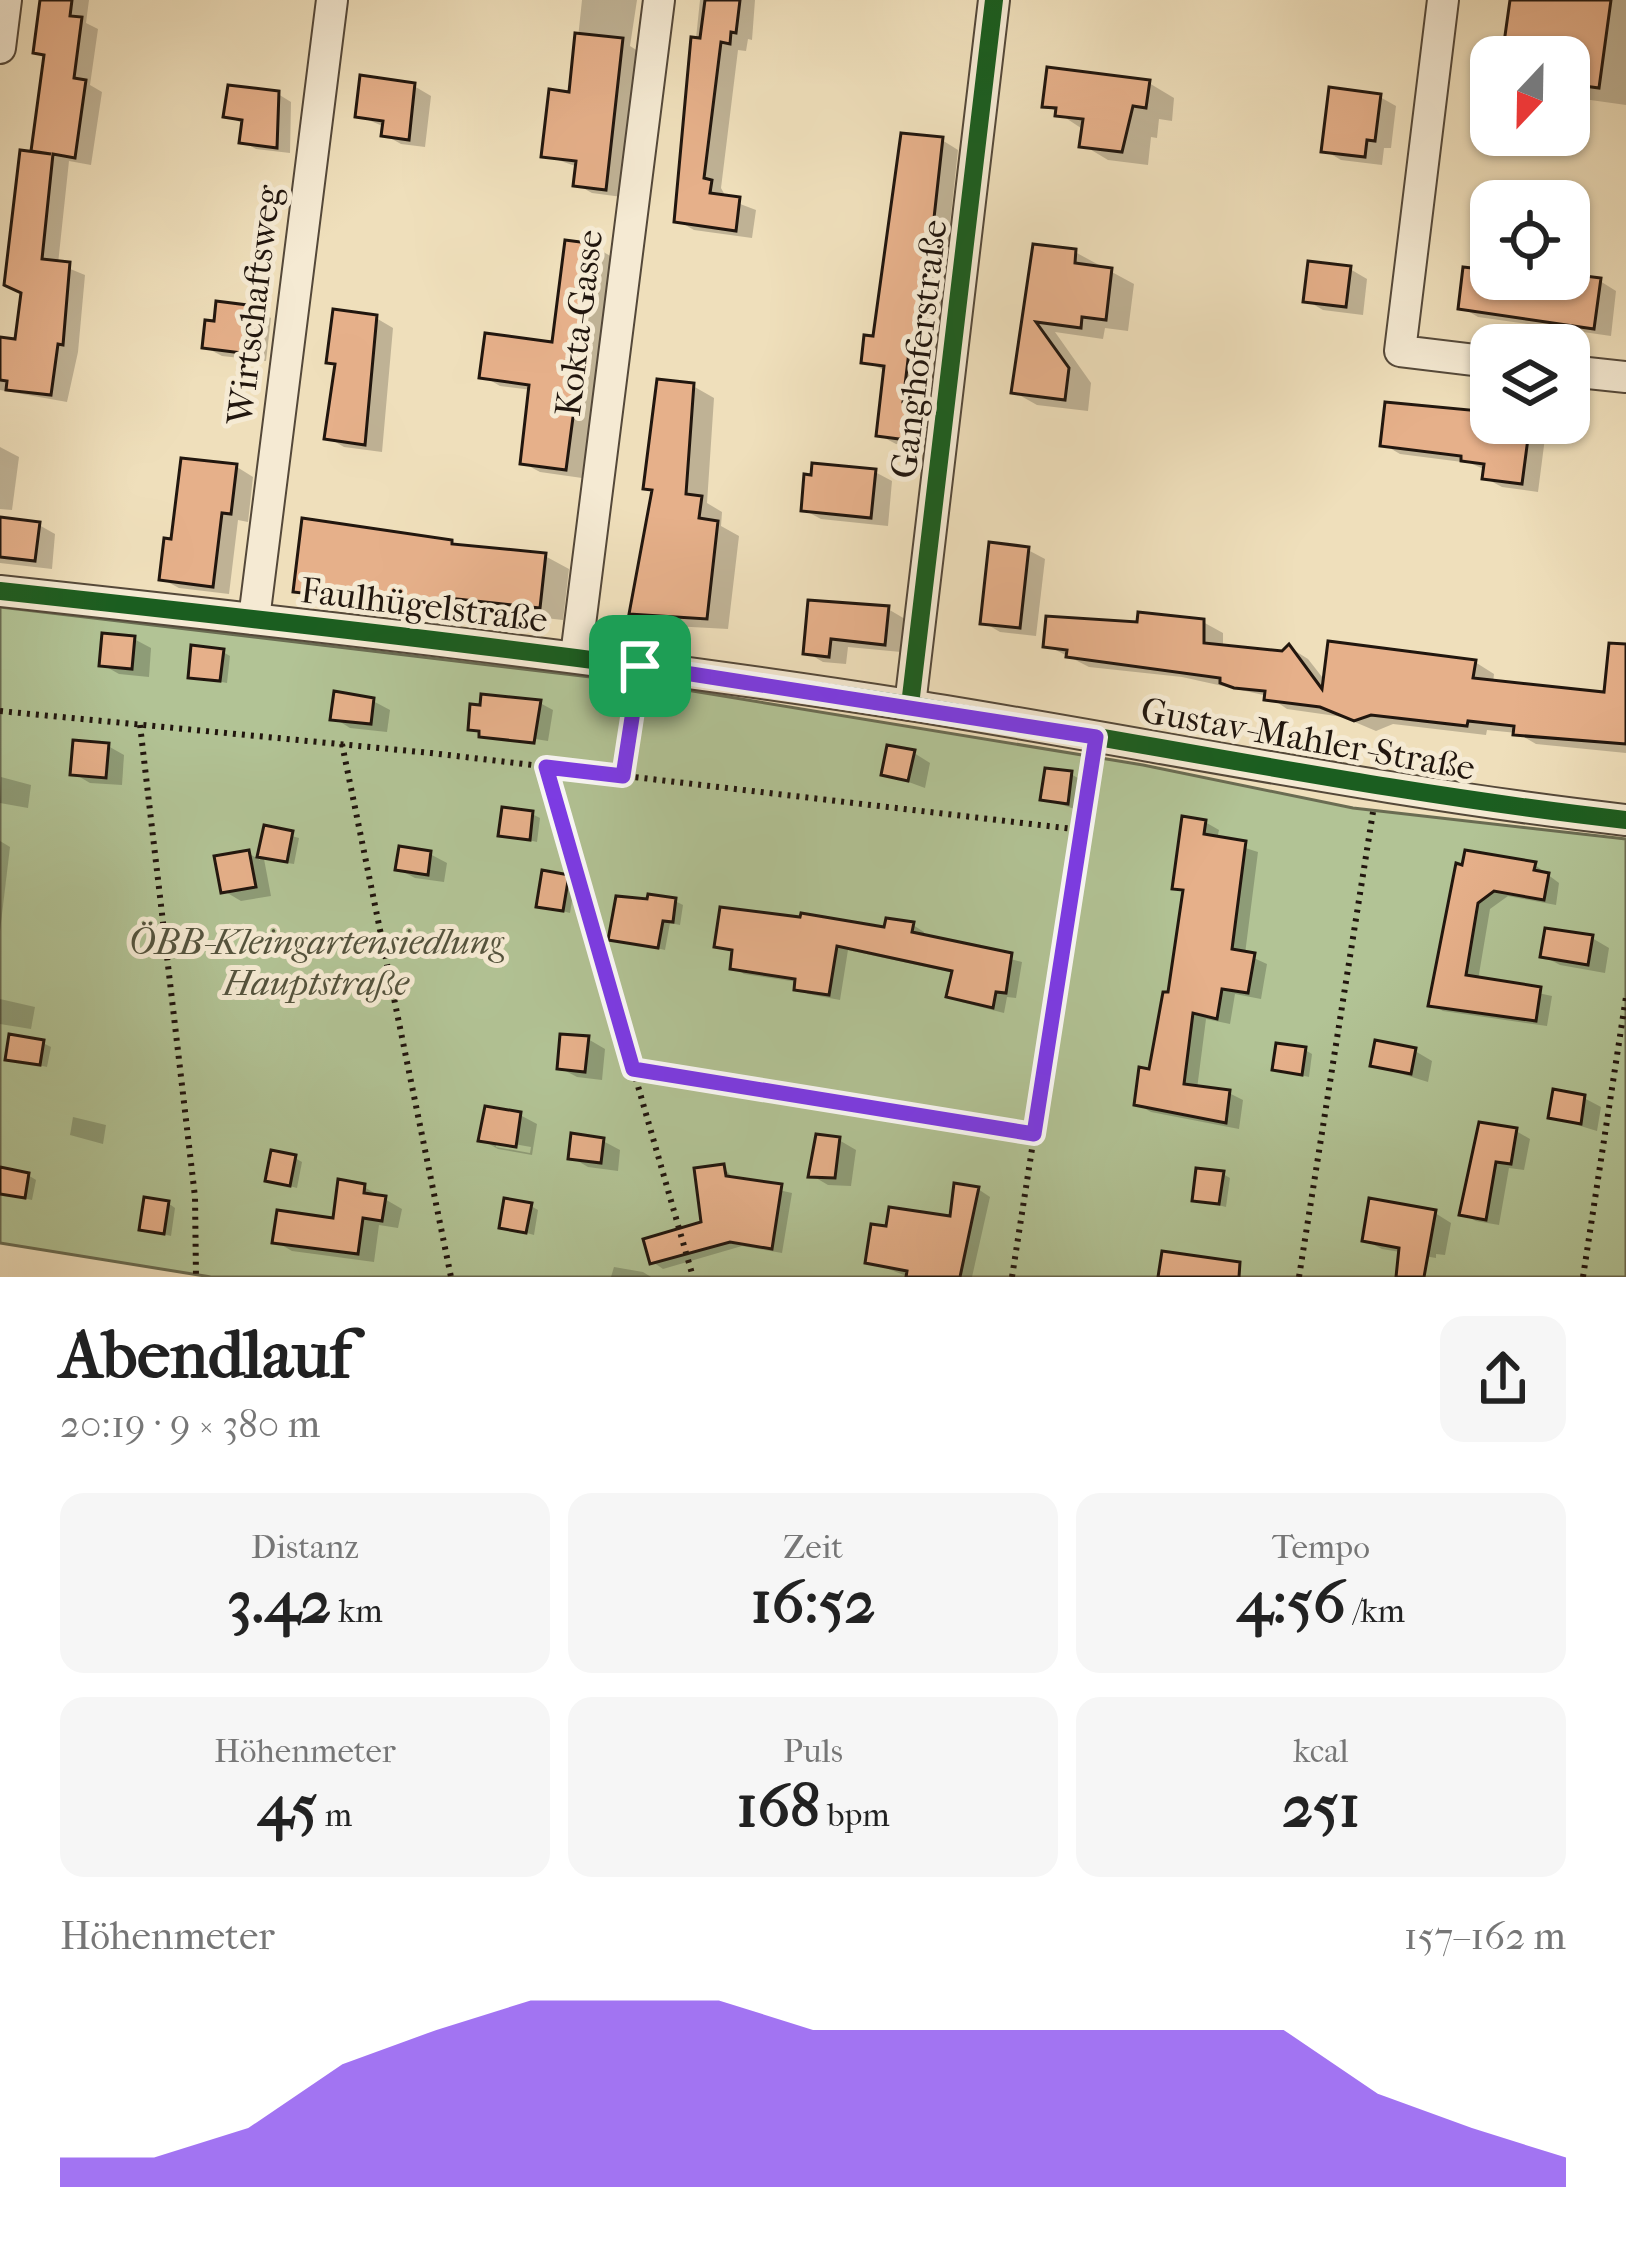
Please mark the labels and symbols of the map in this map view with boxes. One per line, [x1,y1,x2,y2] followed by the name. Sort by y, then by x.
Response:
[1470,36,1590,156] north arrow
[218,182,290,428] street label: Wirtschaftsweg
[882,217,956,481] street label: Ganghoferstraße
[547,227,611,419] street label: Kokta-Gasse
[298,569,550,641] street label: Faulhügelstraße
[589,615,691,717] pin
[1138,689,1478,789] street label: Gustav-Mahler-Straße
[128,921,505,1004] park label: ÖBB-Kleingartensiedlung Hauptstraße

